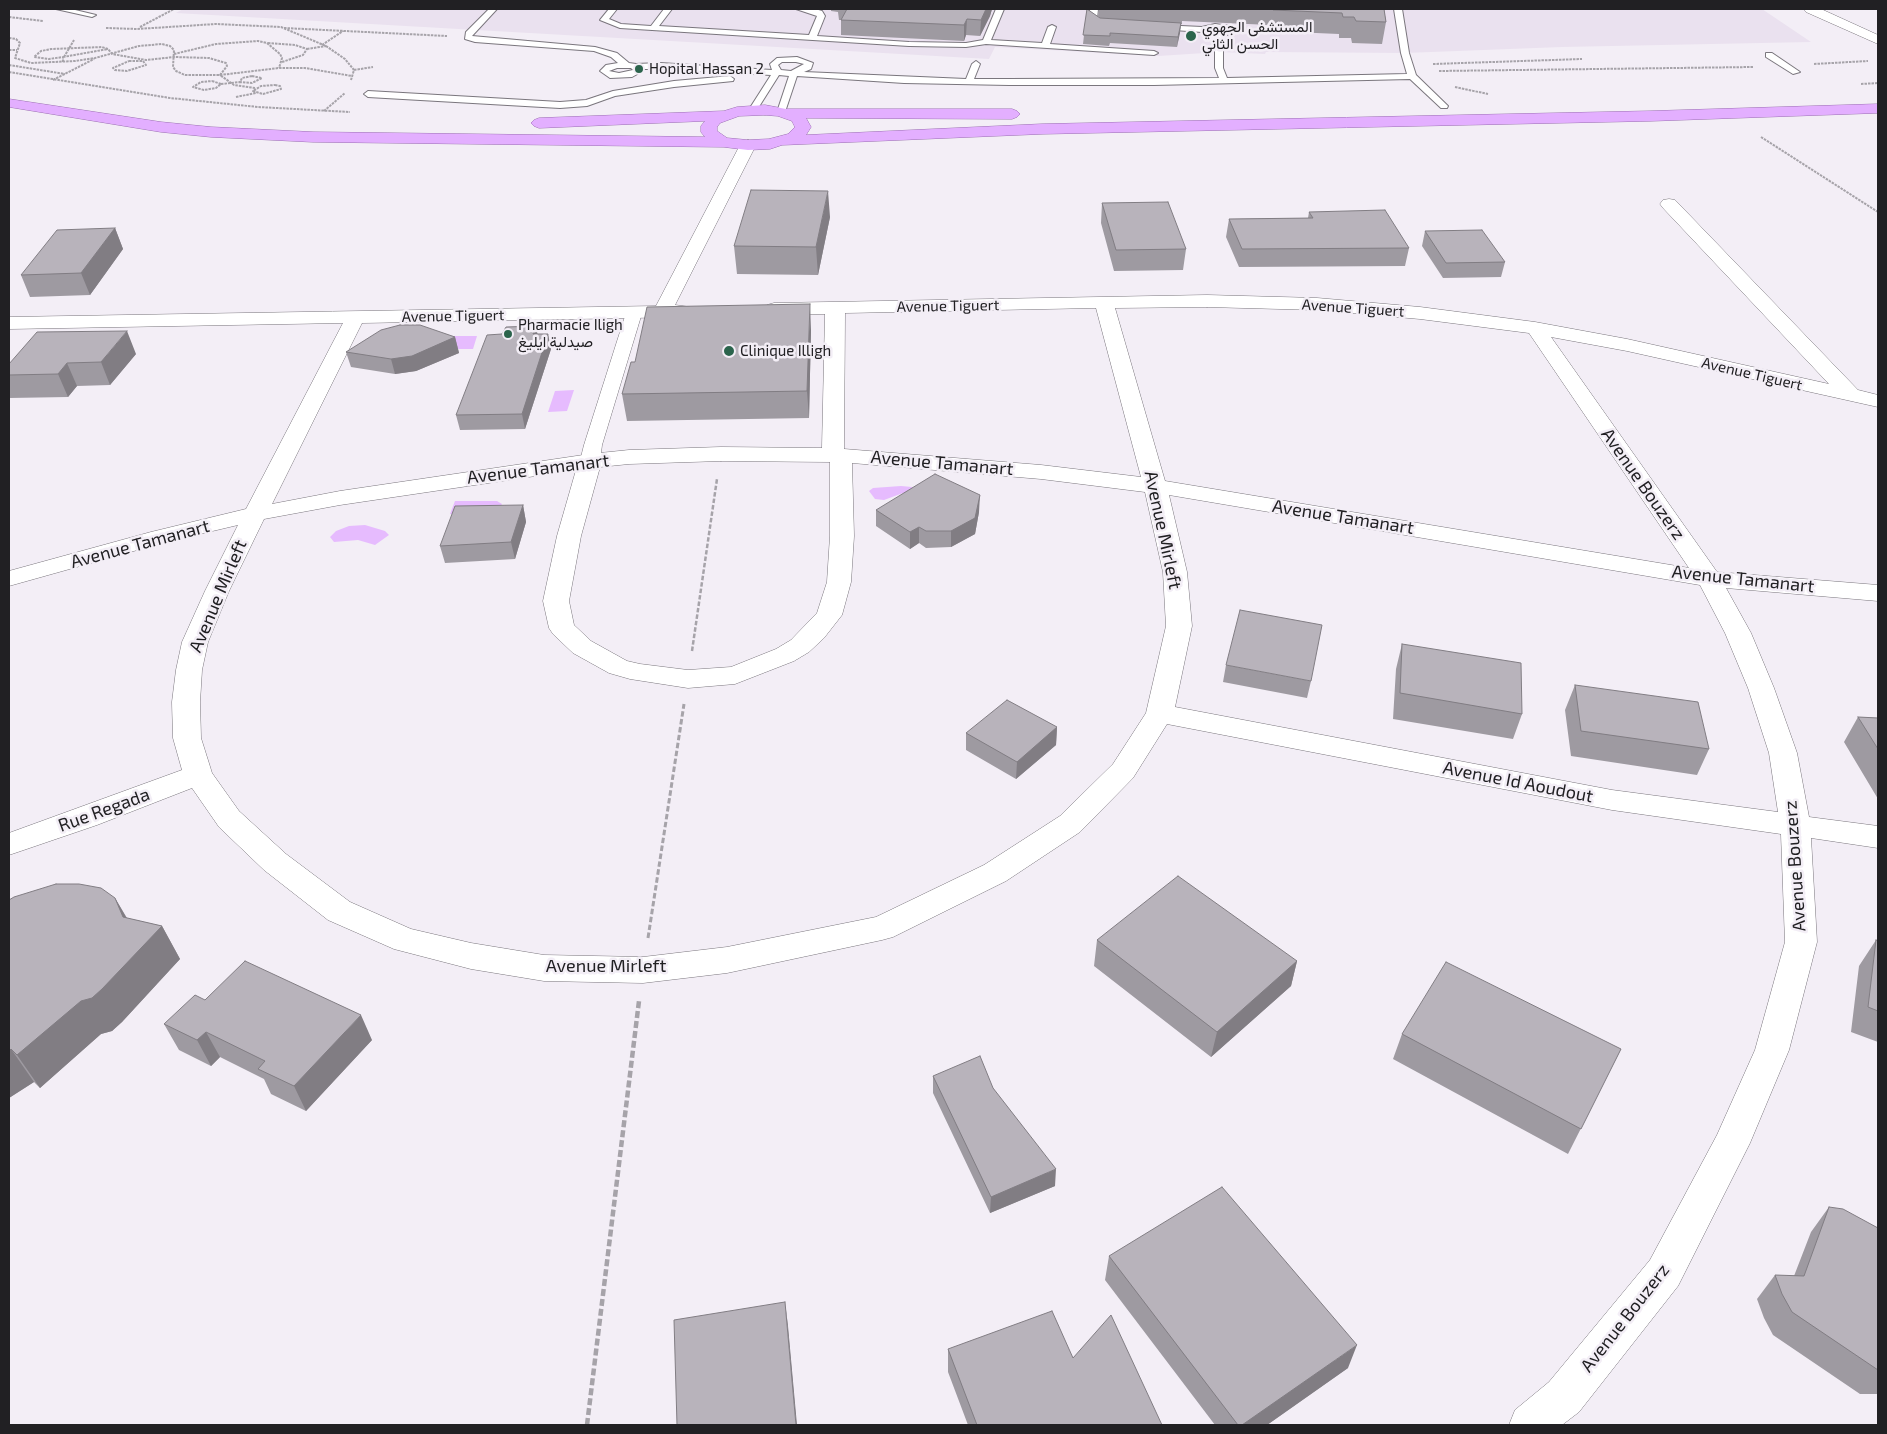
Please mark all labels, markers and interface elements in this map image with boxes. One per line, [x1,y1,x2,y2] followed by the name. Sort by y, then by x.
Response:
[1202,18,1312,53] place label: المستشفى الجهوي الحسن الثاني
[1184,29,1198,43] marker: المستشفى الجهوي الحسن الثاني
[649,60,764,78] place label: Hopital Hassan 2
[633,63,645,75] marker: Hopital Hassan 2
[1301,295,1405,321] street label: Avenue Tiguert
[896,296,1000,316] street label: Avenue Tiguert
[401,306,505,326] street label: Avenue Tiguert
[518,316,623,351] place label: Pharmacie Iligh صيدلية ايليغ
[502,328,514,340] marker: Pharmacie Iligh صيدلية ايليغ
[740,342,831,360] place label: Clinique Illigh
[722,344,736,358] marker: Clinique Illigh
[1700,354,1804,394] street label: Avenue Tiguert
[1597,424,1689,544] street label: Avenue Bouzerz
[870,446,1014,480] street label: Avenue Tamanart
[466,450,610,488] street label: Avenue Tamanart
[1140,469,1186,591] street label: Avenue Mirleft
[1271,495,1415,539] street label: Avenue Tamanart
[68,515,212,573] street label: Avenue Tamanart
[185,536,251,656] street label: Avenue Mirleft
[1671,561,1815,597] street label: Avenue Tamanart
[1441,757,1595,807] street label: Avenue Id Aoudout
[55,783,153,837] street label: Rue Regada
[1780,800,1810,932] street label: Avenue Bouzerz
[546,955,666,977] street label: Avenue Mirleft
[1576,1260,1674,1376] street label: Avenue Bouzerz

